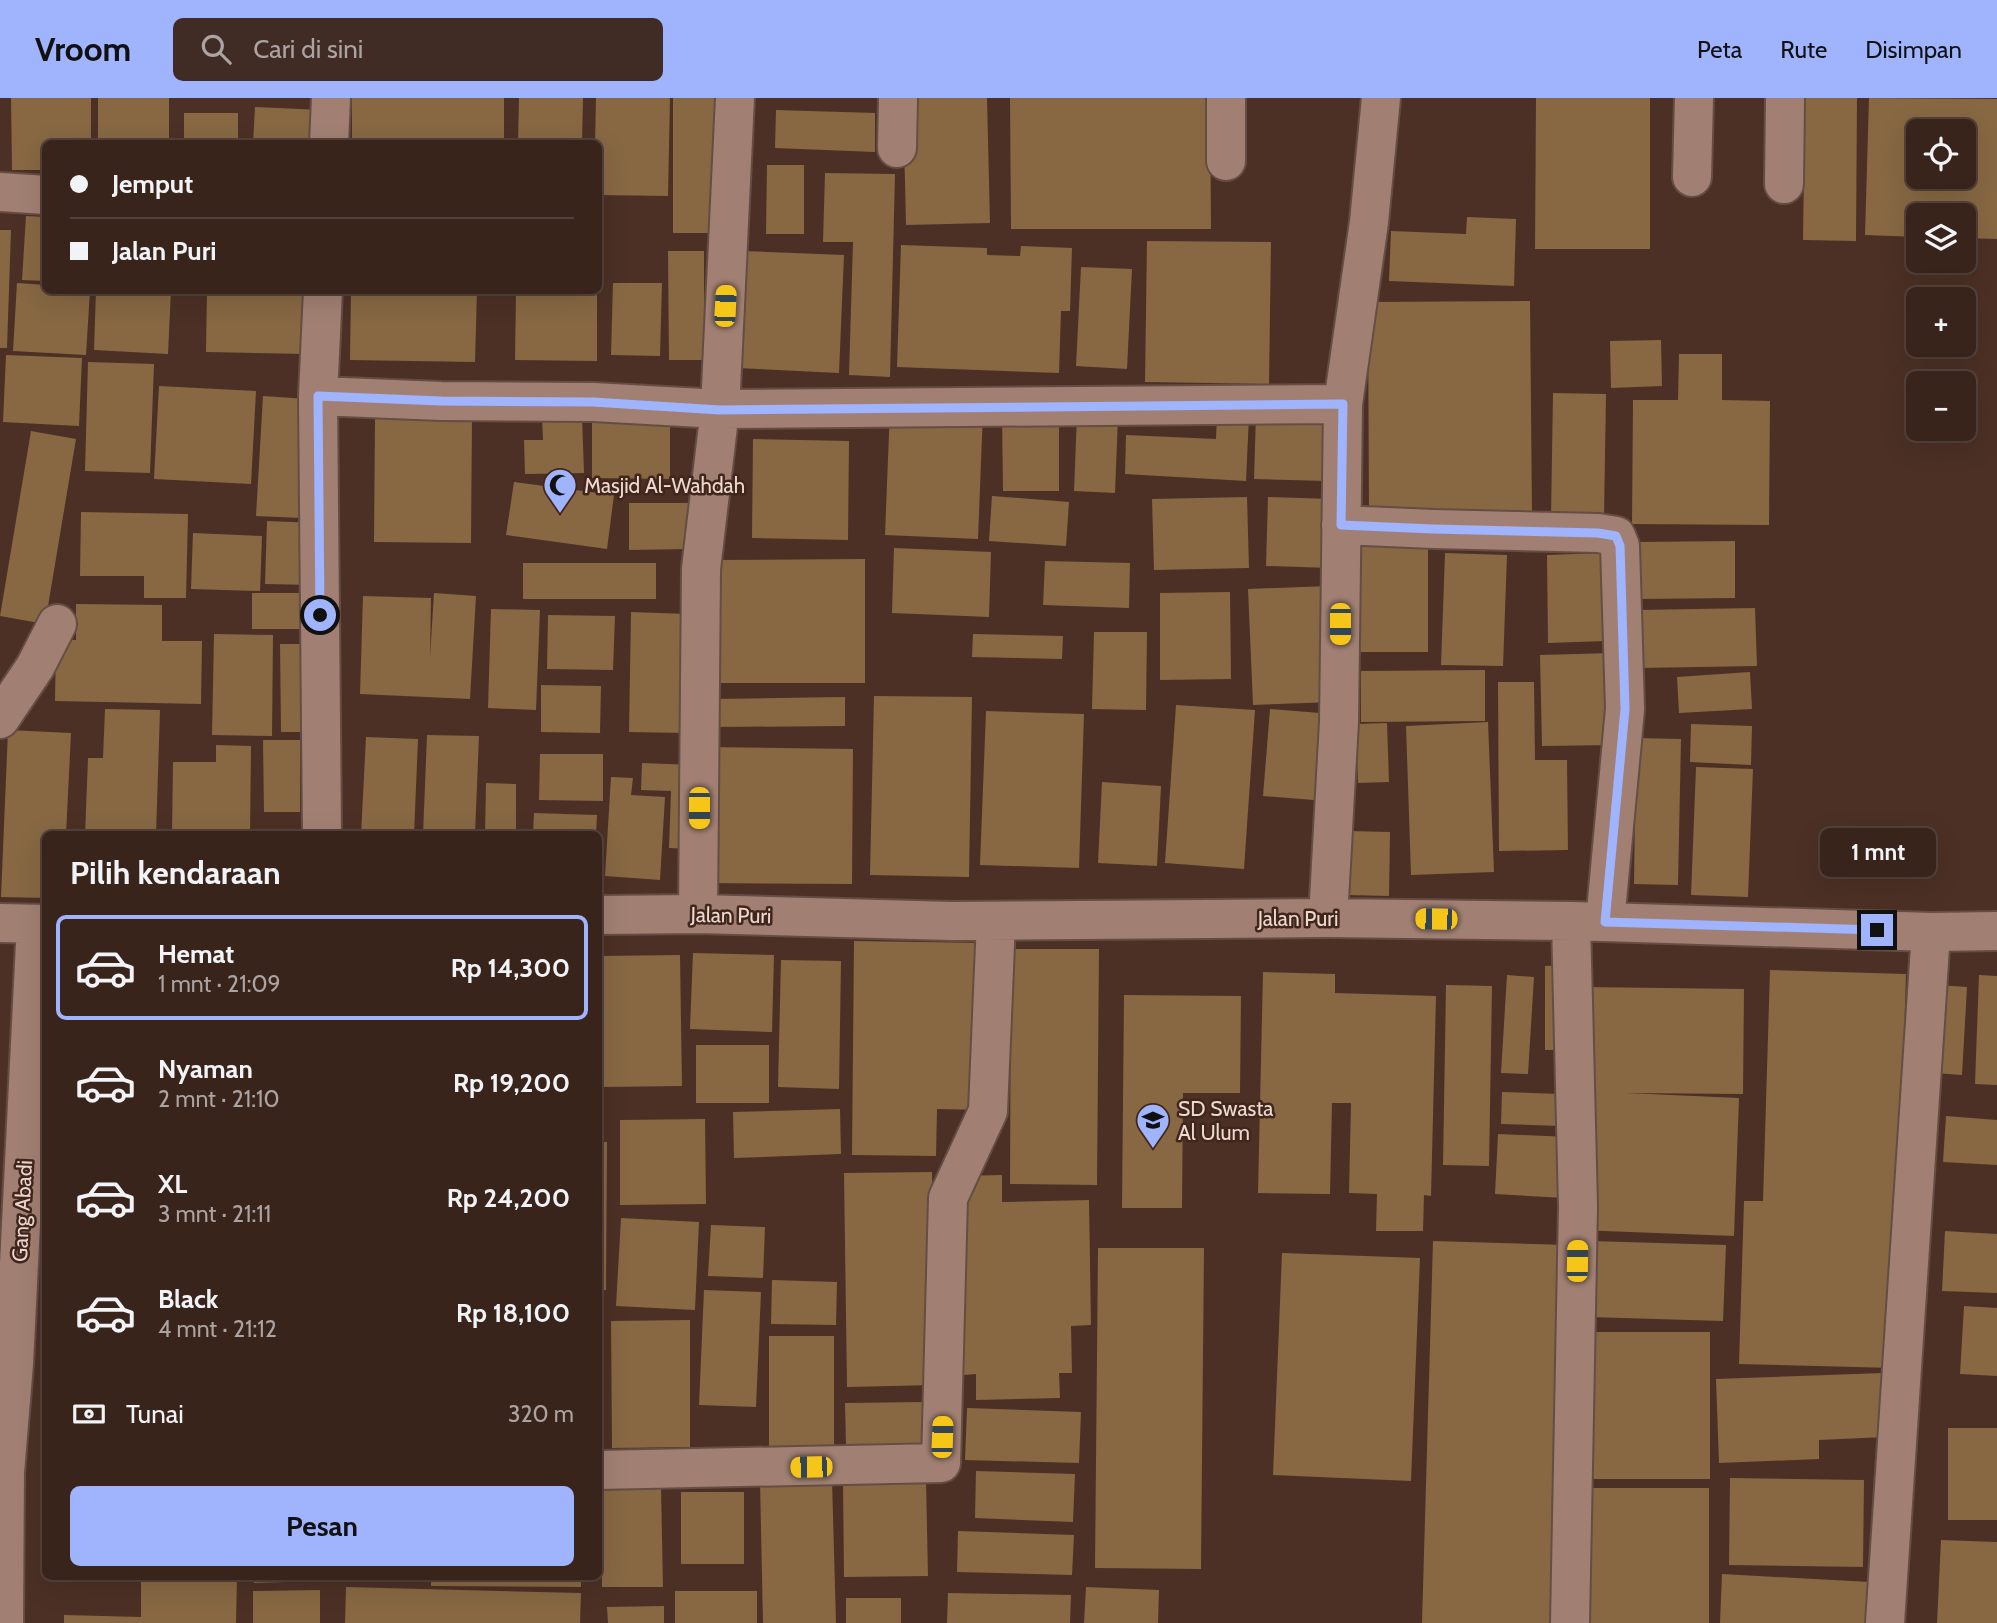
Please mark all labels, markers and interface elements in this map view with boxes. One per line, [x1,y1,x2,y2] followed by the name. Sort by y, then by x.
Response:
[173,18,663,81] search box
[35,29,131,69] text: Vroom
[197,30,235,68] icon: search
[253,33,363,65] text: Cari di sini
[1697,35,1742,64] text: Peta
[1780,35,1827,64] text: Rute
[1865,35,1962,64] text: Disimpan
[1906,119,1976,441] map controls
[1906,119,1976,189] button: locate
[112,168,193,200] text: Jemput
[1906,203,1976,273] button: layers
[112,235,217,267] text: Jalan Puri
[714,284,737,328] car
[1906,287,1976,357] button: +
[1906,371,1976,441] button: −
[541,466,579,515] mosque icon: Masjid Al-Wahdah
[584,473,745,499] place label: Masjid Al-Wahdah
[304,599,336,631] route start
[1330,603,1351,645] car
[689,787,710,829] car
[1819,828,1935,878] callout: 1 mnt
[1851,838,1905,866] text: 1 mnt
[70,853,281,892] text: Pilih kendaraan
[689,902,772,928] street label: Jalan Puri
[1257,906,1338,931] street label: Jalan Puri
[1415,908,1458,930] car
[1861,914,1893,946] route end
[74,936,137,999] icon: car
[158,938,234,970] text: Hemat
[451,952,570,984] text: Rp 14,300
[158,970,281,998] text: 1 mnt · 21:09
[74,1051,137,1114] icon: car
[158,1053,253,1085] text: Nyaman
[453,1067,570,1099] text: Rp 19,200
[158,1085,280,1113] text: 2 mnt · 21:10
[1178,1096,1273,1145] place label: SD Swasta Al Ulum
[1134,1101,1172,1150] school or university icon: SD Swasta Al Ulum
[7,1159,37,1263] street label: Gang Abadi
[74,1166,137,1229] icon: car
[158,1168,187,1200] text: XL
[447,1182,570,1214] text: Rp 24,200
[158,1200,271,1228] text: 3 mnt · 21:11
[1567,1240,1588,1282] car
[74,1281,137,1344] icon: car
[158,1283,218,1315] text: Black
[456,1297,570,1329] text: Rp 18,100
[158,1315,277,1343] text: 4 mnt · 21:12
[70,1395,108,1433] icon: cash
[126,1398,184,1430] text: Tunai
[508,1400,574,1428] text: 320 m
[931,1416,954,1458] car
[790,1456,833,1478] car
[70,1486,574,1566] button: Pesan

